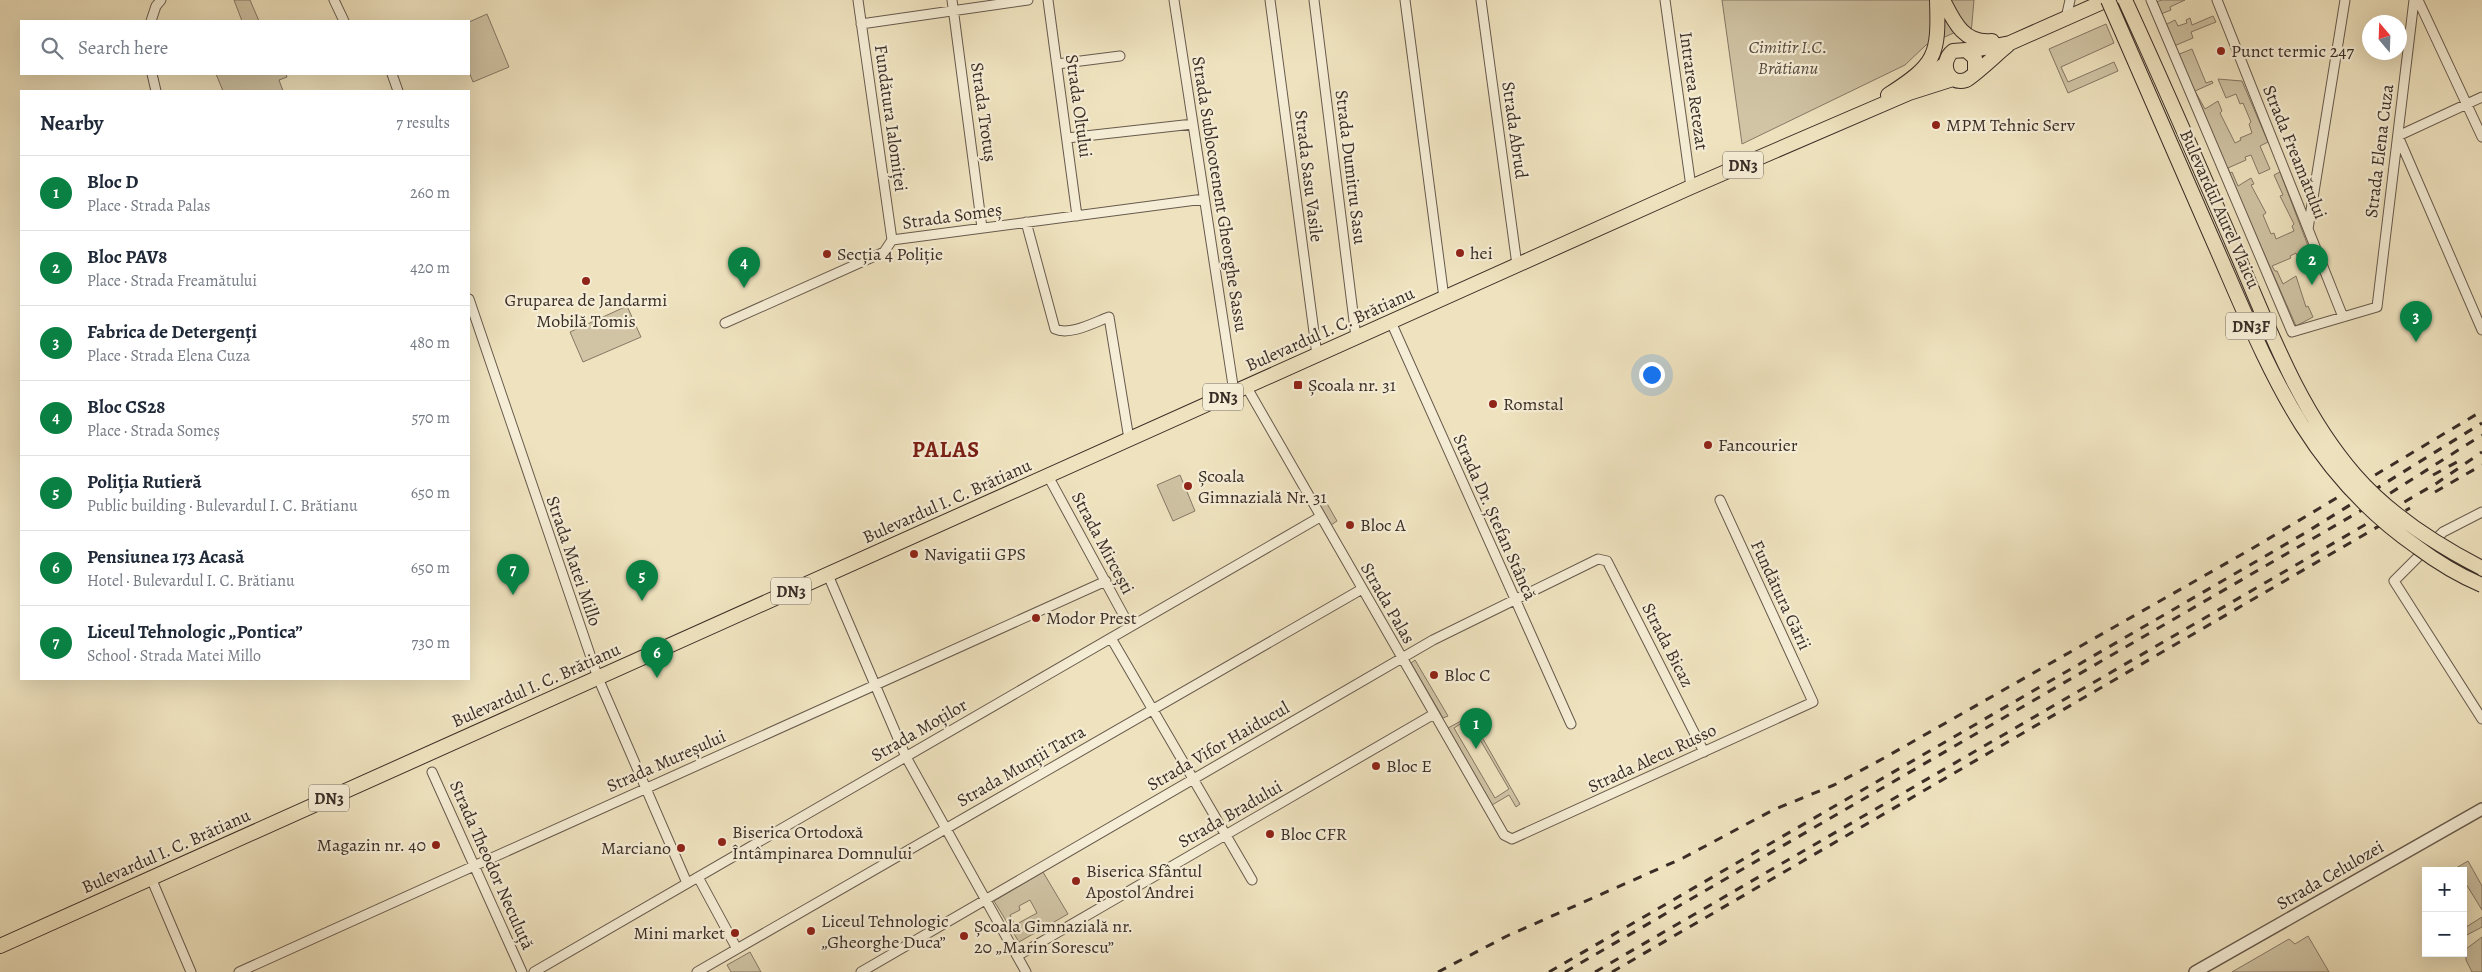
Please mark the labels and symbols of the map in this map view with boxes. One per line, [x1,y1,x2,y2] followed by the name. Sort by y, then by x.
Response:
[2362,15,2407,60] north arrow
[1674,30,1714,152] street label: Intrarea Retezat
[1749,35,1827,80] park label: Cimitir I.C. Brătianu
[2231,39,2355,63] place label: Punct termic 247
[869,43,913,193] street label: Fundătura Ialomiței
[2215,45,2227,57] marker: Punct termic 247
[1060,53,1098,159] street label: Strada Oltului
[1186,54,1254,334] street label: Strada Sublocotenent Gheorghe Sassu
[965,61,1003,163] street label: Strada Trotuș
[1496,80,1534,180] street label: Strada Abrud
[2257,81,2333,223] street label: Strada Freamătului
[2359,82,2399,219] street label: Strada Elena Cuza
[1330,88,1372,246] street label: Strada Dumitru Sasu
[1289,109,1329,243] street label: Strada Sasu Vasile
[1946,113,2076,137] place label: MPM Tehnic Serv
[1930,119,1942,131] marker: MPM Tehnic Serv
[2174,126,2266,293] street label: Bulevardul Aurel Vlaicu
[1723,152,1763,178] road number: DN3
[901,197,1003,235] street label: Strada Someș
[1470,241,1493,265] place label: hei
[837,242,943,266] place label: Secția 4 Poliție
[2296,244,2328,285] pin: 2
[728,247,760,288] pin: 4
[1454,247,1466,259] marker: hei
[821,248,833,260] marker: Secția 4 Poliție
[580,275,592,287] marker: Gruparea de Jandarmi Mobilă Tomis
[1242,281,1418,377] street label: Bulevardul I. C. Brătianu
[505,288,667,333] place label: Gruparea de Jandarmi Mobilă Tomis
[2400,301,2432,342] pin: 3
[2226,312,2276,340] road number: DN3F
[1639,362,1665,388] your location
[1308,373,1396,397] place label: Școala nr. 31
[1292,379,1304,391] marker: Școala nr. 31
[1203,384,1243,411] road number: DN3
[1503,392,1564,416] place label: Romstal
[1487,398,1499,410] marker: Romstal
[1447,430,1543,605] street label: Strada Dr. Ștefan Stâncă
[1718,433,1798,457] place label: Fancourier
[912,435,980,465] district label: PALAS
[1702,439,1714,451] marker: Fancourier
[859,453,1035,549] street label: Bulevardul I. C. Brătianu
[1198,464,1327,509] place label: Școala Gimnazială Nr. 31
[1182,480,1194,492] marker: Școala Gimnazială Nr. 31
[1066,488,1140,598] street label: Strada Mircești
[540,493,608,629] street label: Strada Matei Millo
[1360,513,1406,537] place label: Bloc A
[1344,519,1356,531] marker: Bloc A
[1745,536,1817,654] street label: Fundătura Gării
[924,542,1026,566] place label: Navigatii GPS
[908,548,920,560] marker: Navigatii GPS
[497,554,529,595] pin: 7
[1355,558,1421,648] street label: Strada Palas
[626,560,658,601] pin: 5
[771,578,811,604] road number: DN3
[1636,599,1700,691] street label: Strada Bicaz
[1046,606,1137,630] place label: Modor Prest
[1030,612,1042,624] marker: Modor Prest
[448,637,624,733] street label: Bulevardul I. C. Brătianu
[641,637,673,678] pin: 6
[1444,663,1491,687] place label: Bloc C
[1428,669,1440,681] marker: Bloc C
[867,693,972,767] street label: Strada Moților
[1143,695,1294,796] street label: Strada Vifor Haiducul
[1460,708,1492,749] pin: 1
[1584,718,1720,798] street label: Strada Alecu Russo
[952,719,1090,813] street label: Strada Munții Tatra
[603,724,729,798] street label: Strada Mureșului
[1386,754,1432,778] place label: Bloc E
[1370,760,1382,772] marker: Bloc E
[1174,774,1286,854] street label: Strada Bradului
[444,777,540,954] street label: Strada Theodor Neculuță
[309,784,349,811] road number: DN3
[78,803,254,899] street label: Bulevardul I. C. Brătianu
[732,820,912,865] place label: Biserica Ortodoxă Întâmpinarea Domnului
[1280,822,1347,846] place label: Bloc CFR
[1264,828,1276,840] marker: Bloc CFR
[317,833,426,857] place label: Magazin nr. 40
[2272,835,2388,915] street label: Strada Celulozei
[601,836,671,860] place label: Marciano
[716,836,728,848] marker: Biserica Ortodoxă Întâmpinarea Domnului
[430,839,442,851] marker: Magazin nr. 40
[675,842,687,854] marker: Marciano
[1085,859,1203,904] place label: Biserica Sfântul Apostol Andrei
[1070,875,1082,887] marker: Biserica Sfântul Apostol Andrei
[821,909,949,954] place label: Liceul Tehnologic „Gheorghe Duca”
[974,914,1133,959] place label: Școala Gimnazială nr. 20 „Marin Sorescu”
[634,921,725,945] place label: Mini market
[805,925,817,937] marker: Liceul Tehnologic „Gheorghe Duca”
[729,927,741,939] marker: Mini market
[958,930,970,942] marker: Școala Gimnazială nr. 20 „Marin Sorescu”

